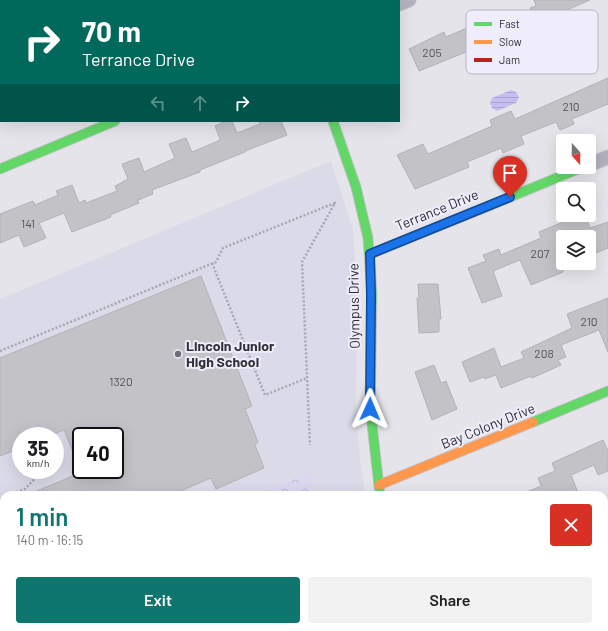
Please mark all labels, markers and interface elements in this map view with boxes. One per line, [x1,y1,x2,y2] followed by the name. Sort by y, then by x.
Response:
[466,10,598,74] legend
[82,14,141,48] text: 70 m
[16,16,68,68] icon: right
[499,17,520,30] text: Fast
[499,35,522,48] text: Slow
[422,45,442,59] house number: 205
[82,48,195,70] text: Terrance Drive
[499,53,520,66] text: Jam
[147,92,169,114] icon: left
[189,92,211,114] icon: ahead
[231,92,253,114] icon: right
[562,99,580,113] house number: 210
[556,134,596,174] north arrow
[556,134,596,270] map controls
[493,156,527,197] pin
[499,162,521,184] icon: arrive
[556,182,596,222] button: search
[393,185,481,234] street label: Terrance Drive
[21,216,35,230] house number: 141
[556,230,596,270] button: layers
[531,246,550,260] house number: 207
[344,263,363,349] street label: Olympus Drive
[580,314,598,328] house number: 210
[186,337,275,370] place label: Lincoln Junior High School
[534,346,554,360] house number: 208
[173,349,183,359] marker: Lincoln Junior High School
[109,374,133,388] house number: 1320
[349,388,391,430] position arrow
[438,399,537,452] street label: Bay Colony Drive
[72,427,124,479] speed limit sign: 40
[27,436,49,460] text: 35
[27,457,49,469] text: km/h
[16,502,68,531] text: 1 min
[550,504,592,546] button: close
[16,532,83,548] text: 140 m · 16:15
[16,577,300,623] button: Exit
[308,577,592,623] button: Share

